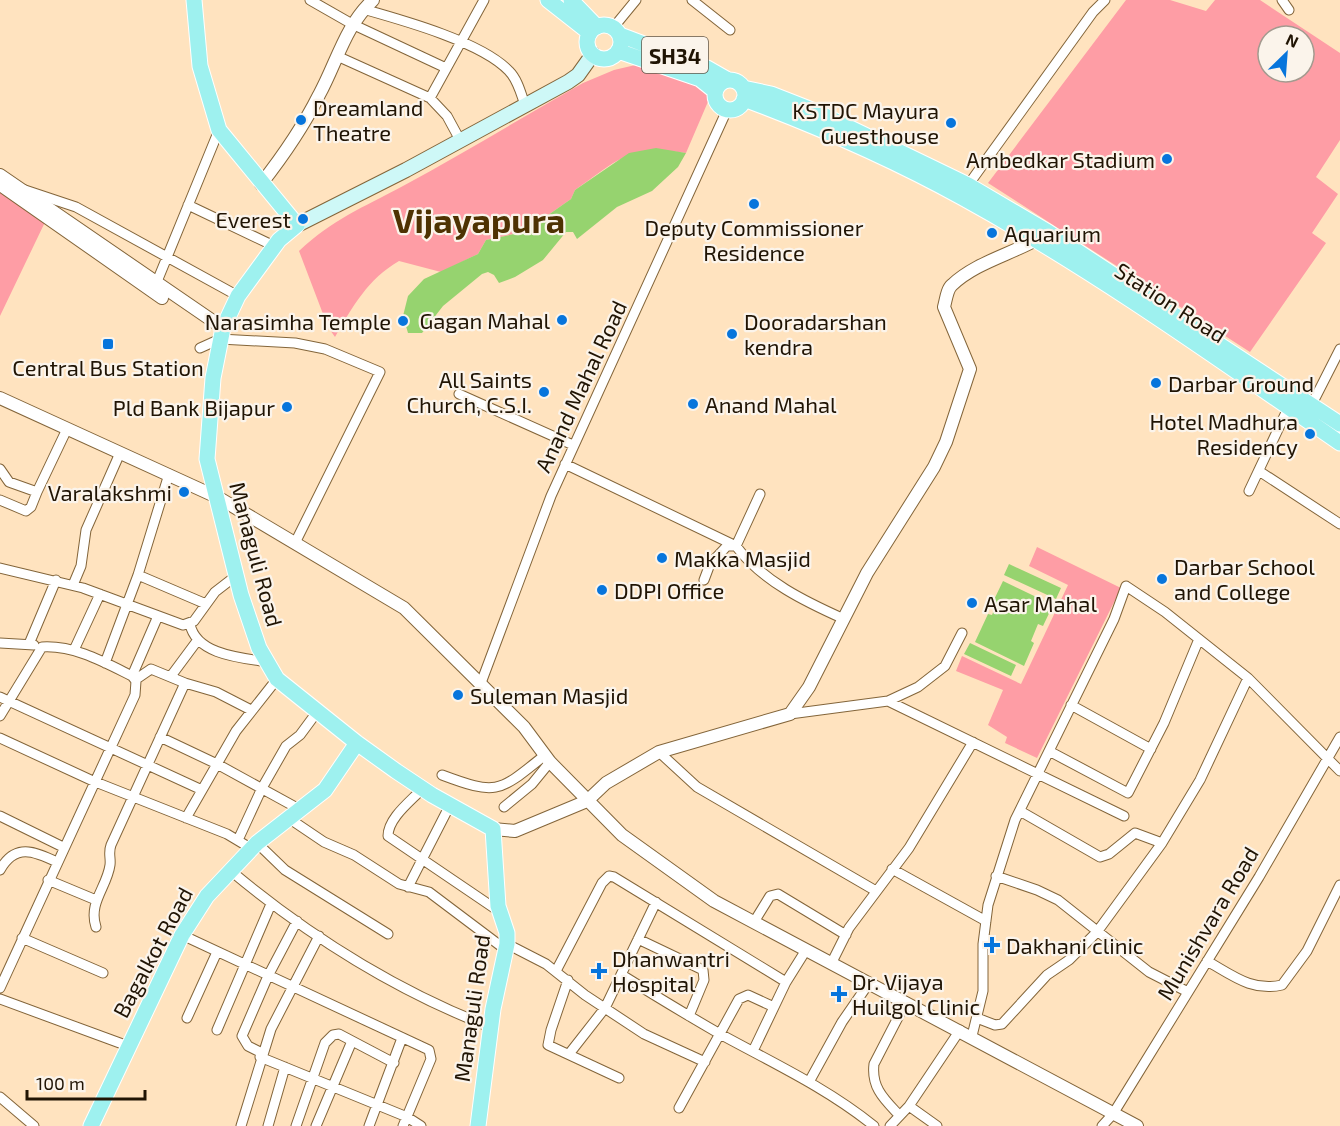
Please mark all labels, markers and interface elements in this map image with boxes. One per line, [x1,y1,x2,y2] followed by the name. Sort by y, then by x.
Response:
[1256,24,1316,84] north arrow
[1283,29,1302,51] text: N
[642,37,708,73] road number: SH34
[313,94,423,145] place label: Dreamland Theatre
[792,97,939,148] place label: KSTDC Mayura Guesthouse
[294,113,308,127] marker: Dreamland Theatre
[944,116,958,130] marker: KSTDC Mayura Guesthouse
[966,146,1155,172] place label: Ambedkar Stadium
[1160,152,1174,166] marker: Ambedkar Stadium
[747,197,761,211] marker: Deputy Commissioner Residence
[393,199,565,241] district label: Vijayapura
[215,206,291,232] place label: Everest
[296,212,310,226] marker: Everest
[645,214,864,265] place label: Deputy Commissioner Residence
[1004,220,1101,246] place label: Aquarium
[985,226,999,240] marker: Aquarium
[1111,256,1231,348] street label: Station Road
[529,296,631,476] street label: Anand Mahal Road
[419,307,550,333] place label: Gagan Mahal
[205,308,391,334] place label: Narasimha Temple
[744,308,887,359] place label: Dooradarshan kendra
[555,313,569,327] marker: Gagan Mahal
[396,314,410,328] marker: Narasimha Temple
[725,327,739,341] marker: Dooradarshan kendra
[101,337,115,351] marker: Central Bus Station
[12,354,204,380] place label: Central Bus Station
[406,366,532,417] place label: All Saints Church, C.S.I.
[1168,370,1314,396] place label: Darbar Ground
[1149,376,1163,390] marker: Darbar Ground
[537,385,551,399] marker: All Saints Church, C.S.I.
[705,391,837,417] place label: Anand Mahal
[113,394,275,421] place label: Pld Bank Bijapur
[686,397,700,411] marker: Anand Mahal
[280,400,294,414] marker: Pld Bank Bijapur
[1150,408,1298,459] place label: Hotel Madhura Residency
[1303,427,1317,441] marker: Hotel Madhura Residency
[48,479,172,505] place label: Varalakshmi
[225,479,289,629] street label: Managuli Road
[177,485,191,499] marker: Varalakshmi
[674,545,811,572] place label: Makka Masjid
[655,551,669,565] marker: Makka Masjid
[1174,553,1315,604] place label: Darbar School and College
[1155,572,1169,586] marker: Darbar School and College
[614,577,724,603] place label: DDPI Office
[595,583,609,597] marker: DDPI Office
[984,590,1097,616] place label: Asar Mahal
[965,596,979,610] marker: Asar Mahal
[470,682,628,709] place label: Suleman Masjid
[451,688,465,702] marker: Suleman Masjid
[1151,842,1263,1004] street label: Munishvara Road
[107,882,197,1022] street label: Bagalkot Road
[1006,932,1144,958] place label: Dakhani clinic
[448,933,494,1083] street label: Managuli Road
[983,936,1001,954] marker: Dakhani clinic
[612,945,730,996] place label: Dhanwantri Hospital
[590,962,608,980] marker: Dhanwantri Hospital
[852,968,980,1019] place label: Dr. Vijaya Huilgol Clinic
[830,985,848,1003] marker: Dr. Vijaya Huilgol Clinic
[27,1063,146,1101] scale bar
[36,1072,85,1094] text: 100 m

